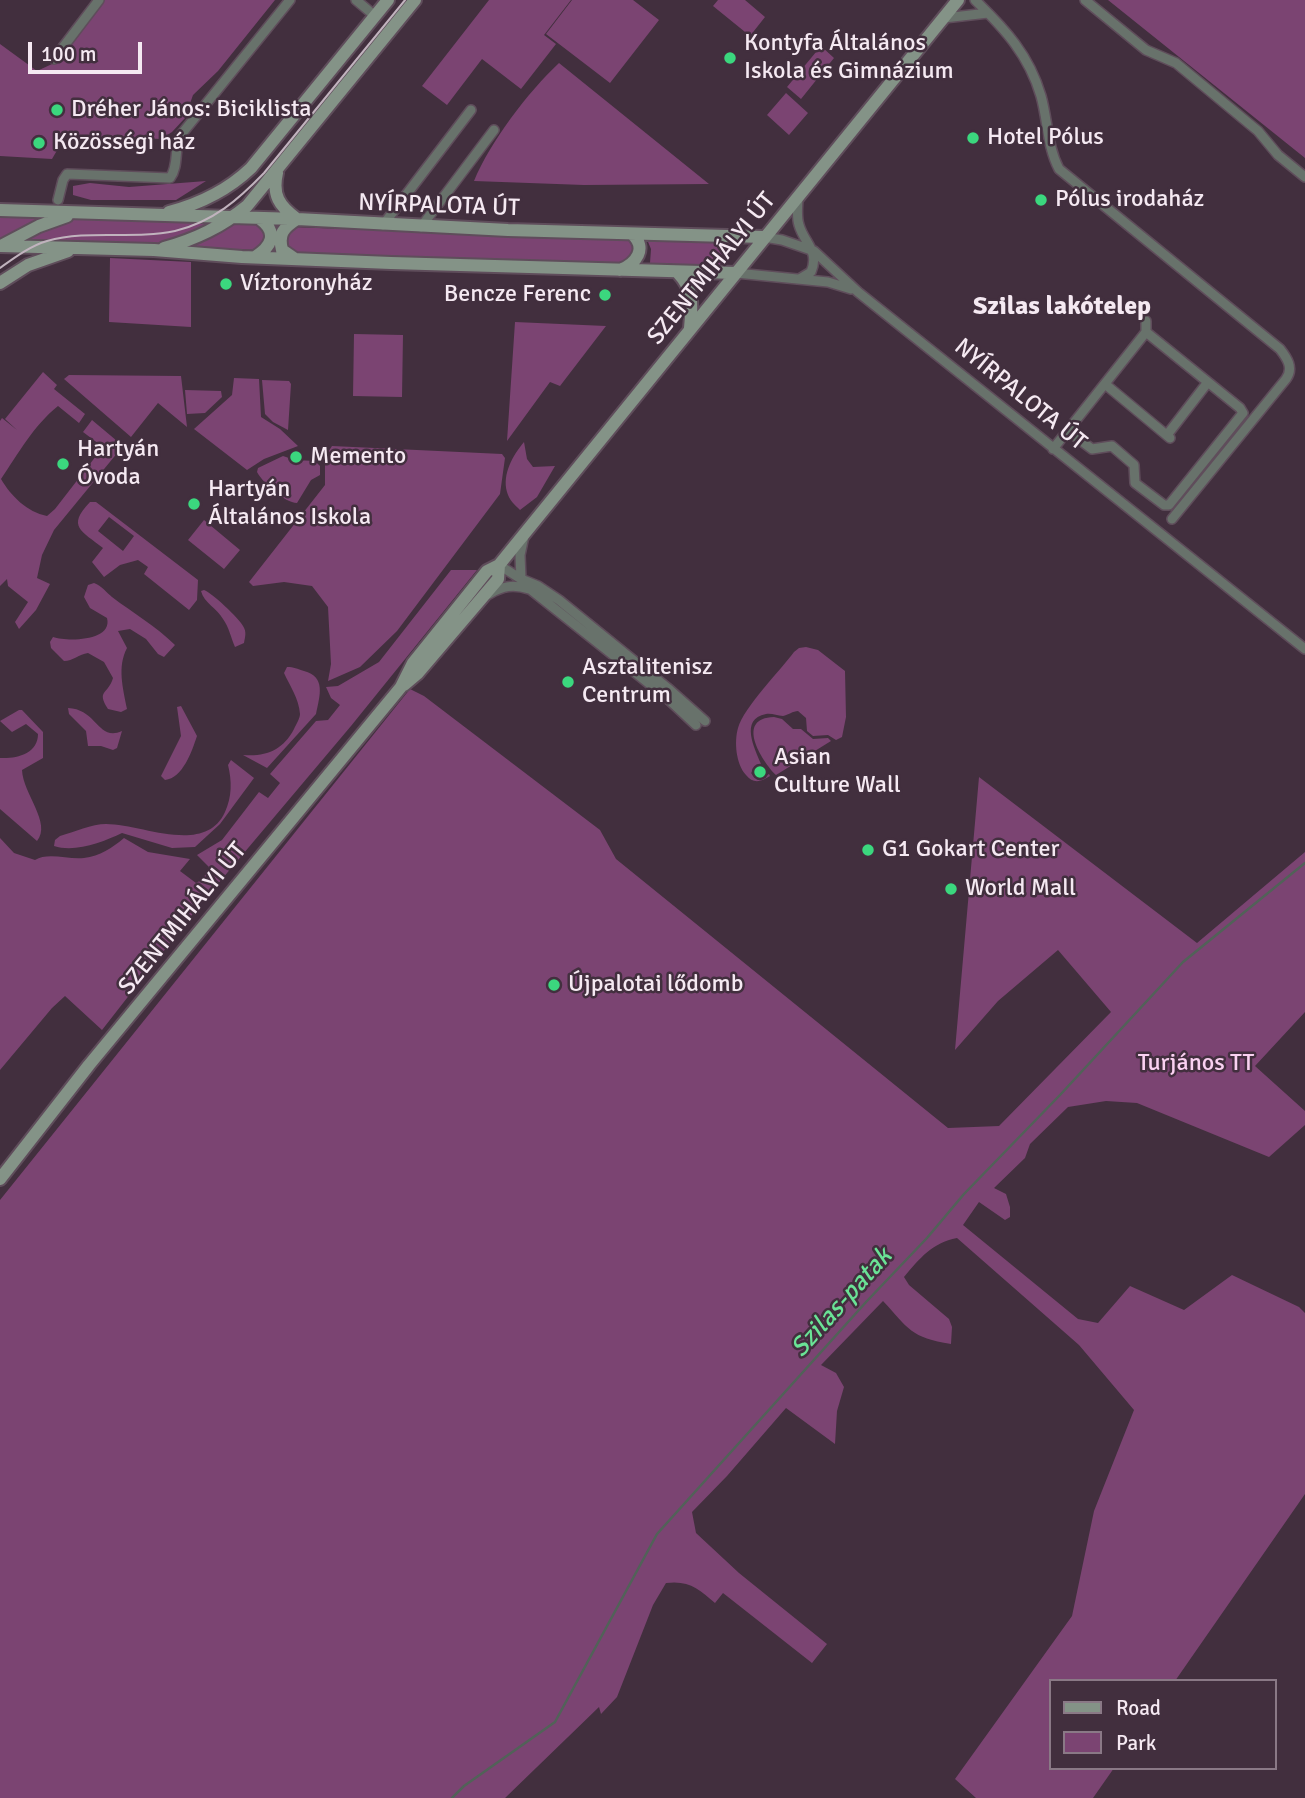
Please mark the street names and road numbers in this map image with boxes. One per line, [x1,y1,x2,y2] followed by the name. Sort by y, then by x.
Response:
[642,187,782,351] street label: SZENTMIHÁLYI ÚT
[358,189,520,223] street label: NYÍRPALOTA ÚT
[948,333,1092,457] street label: NYÍRPALOTA ÚT
[113,837,253,1001] street label: SZENTMIHÁLYI ÚT

